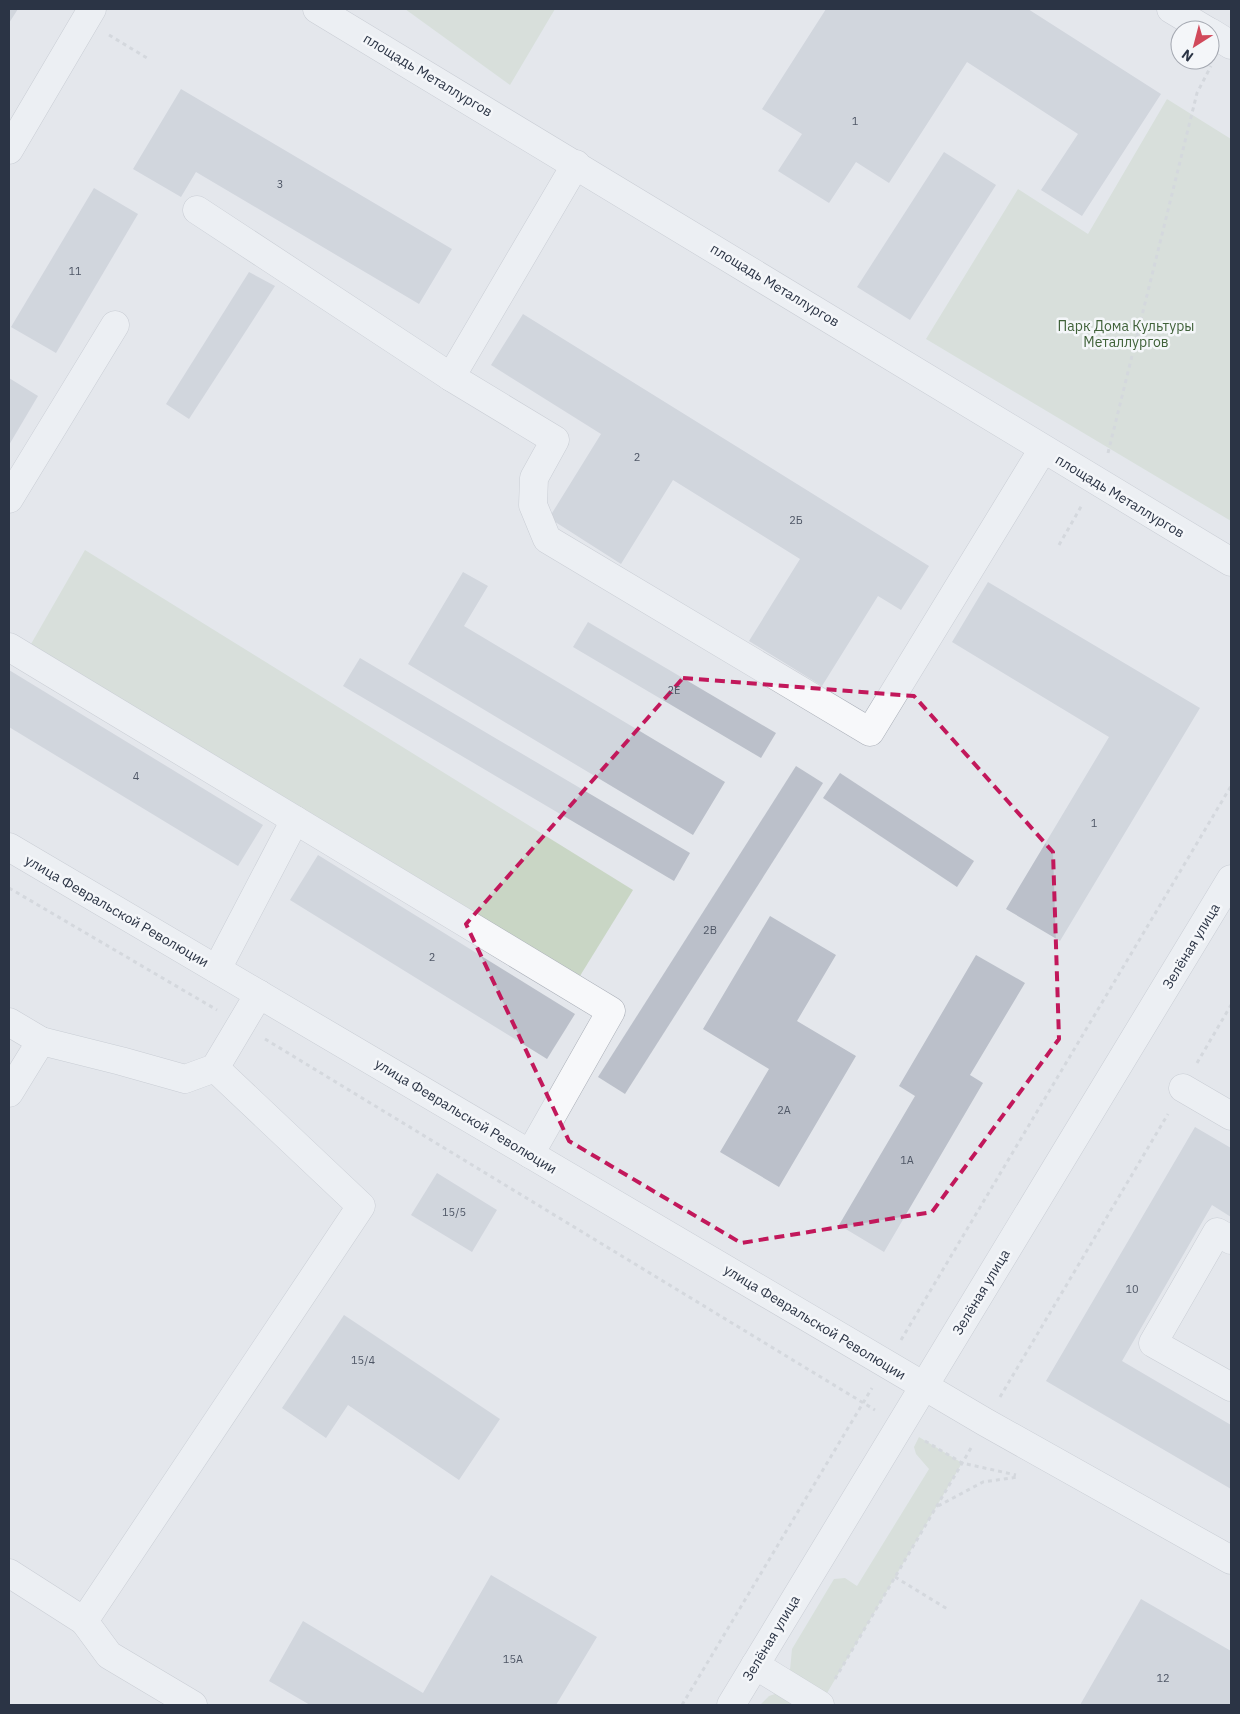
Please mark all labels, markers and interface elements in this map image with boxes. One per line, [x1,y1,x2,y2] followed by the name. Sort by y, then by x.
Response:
[1170,20,1220,70] north arrow
[360,29,496,121] street label: площадь Металлургов
[1178,45,1197,66] text: N
[852,114,859,128] house number: 1
[277,177,283,191] house number: 3
[707,239,843,331] street label: площадь Металлургов
[68,264,82,278] house number: 11
[1058,317,1194,351] park label: Парк Дома Культуры Металлургов
[634,450,640,464] house number: 2
[1052,450,1188,542] street label: площадь Металлургов
[789,513,803,527] house number: 2Б
[667,683,681,697] house number: 2Е
[133,769,140,783] house number: 4
[1091,816,1098,830] house number: 1
[22,851,212,971] street label: улица Февральской Революции
[1158,899,1224,992] street label: Зелёная улица
[703,923,717,937] house number: 2В
[429,950,435,964] house number: 2
[372,1054,560,1178] street label: улица Февральской Революции
[777,1103,791,1117] house number: 2А
[900,1153,914,1167] house number: 1А
[442,1205,466,1219] house number: 15/5
[948,1245,1014,1338] street label: Зелёная улица
[721,1260,909,1384] street label: улица Февральской Революции
[1125,1282,1139,1296] house number: 10
[351,1353,375,1367] house number: 15/4
[738,1591,804,1684] street label: Зелёная улица
[503,1652,523,1666] house number: 15А
[1156,1671,1170,1685] house number: 12

